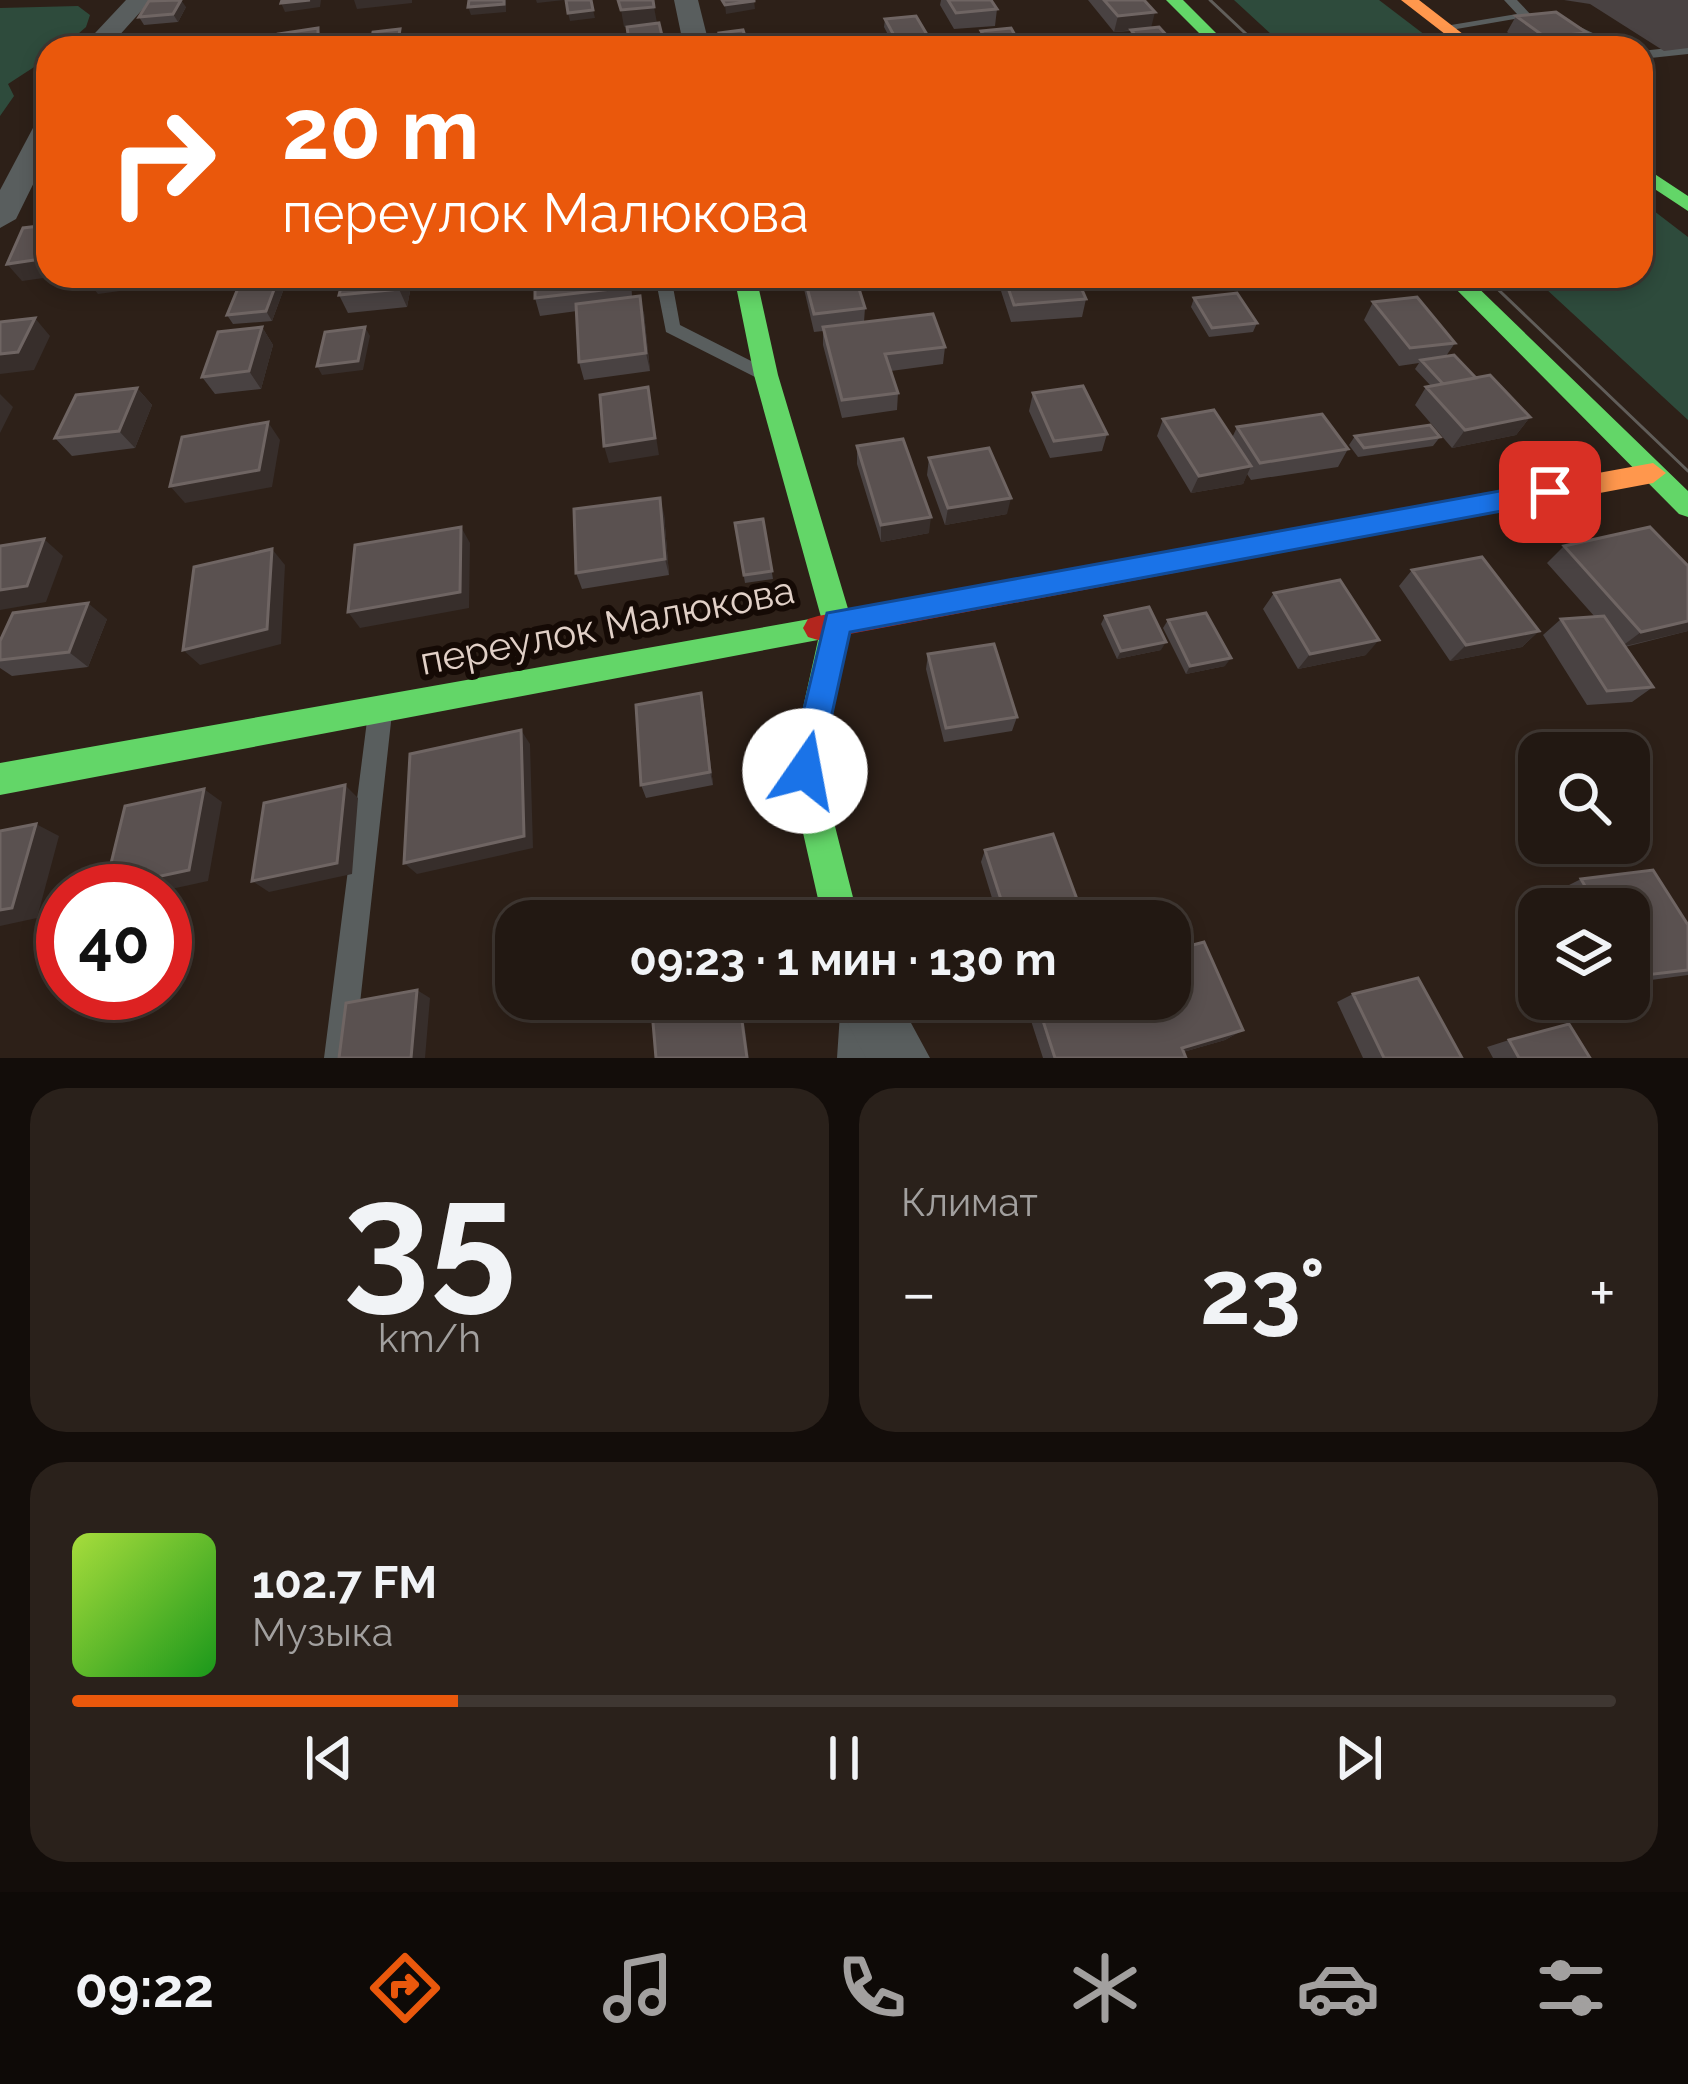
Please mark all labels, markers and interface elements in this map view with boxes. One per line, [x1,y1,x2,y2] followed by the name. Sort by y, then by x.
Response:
[282,80,479,179] text: 20 m
[84,84,240,240] icon: right
[282,181,809,245] text: переулок Малюкова
[1499,441,1601,543] pin
[1517,459,1583,525] icon: arrive
[416,566,798,684] street label: переулок Малюкова
[742,708,868,834] position arrow
[1518,732,1650,1020] map controls
[1518,732,1650,864] button: search
[36,864,192,1020] speed limit sign: 40
[1518,888,1650,1020] button: layers
[629,933,1057,986] text: 09:23 · 1 мин · 130 m
[343,1145,516,1329] text: 35
[901,1179,1038,1225] text: Климат
[1200,1239,1325,1345] text: 23°
[901,1254,937,1331] text: −
[1589,1254,1616,1331] text: +
[378,1315,481,1361] text: km/h
[252,1556,437,1609] text: 102.7 FM
[252,1609,393,1655] text: Музыка
[296,1725,362,1791] icon: previous
[811,1725,877,1791] icon: pause
[1326,1725,1392,1791] icon: next
[363,1946,447,2030] icon: directions
[596,1946,680,2030] icon: music
[830,1946,914,2030] icon: phone
[1063,1946,1147,2030] icon: climate
[1296,1946,1380,2030] icon: car
[1529,1946,1613,2030] icon: filters
[75,1956,214,2020] text: 09:22

